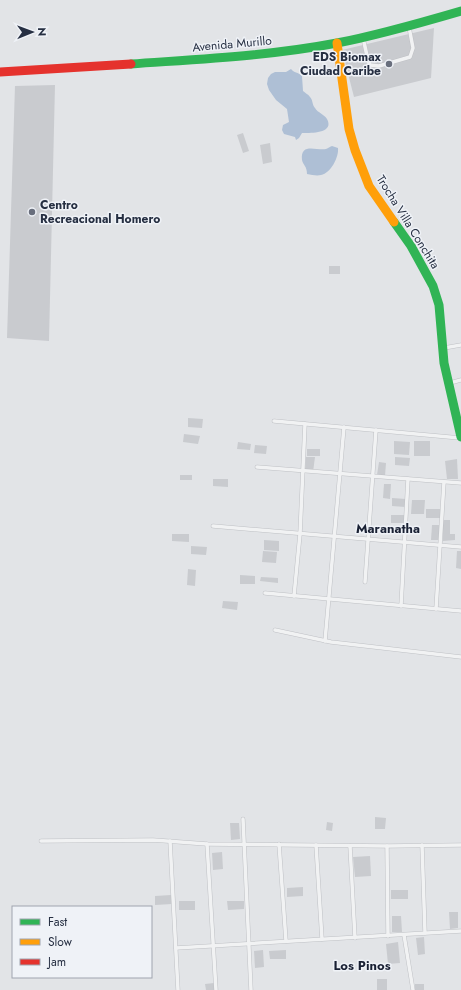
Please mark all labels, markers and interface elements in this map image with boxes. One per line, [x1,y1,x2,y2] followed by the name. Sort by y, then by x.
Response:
[12,12,52,52] north arrow
[34,27,50,36] text: N
[192,32,273,56] street label: Avenida Murillo
[300,48,382,80] place label: EDS Biomax Ciudad Caribe
[384,59,394,69] marker: EDS Biomax Ciudad Caribe
[372,172,444,272] street label: Trocha Villa Conchita
[40,196,160,228] place label: Centro Recreacional Homero
[27,207,37,217] marker: Centro Recreacional Homero
[356,519,420,538] district label: Maranatha
[12,906,152,978] legend
[48,913,67,931] text: Fast
[48,933,73,951] text: Slow
[46,953,66,971] text: Jam
[333,956,391,975] district label: Los Pinos

